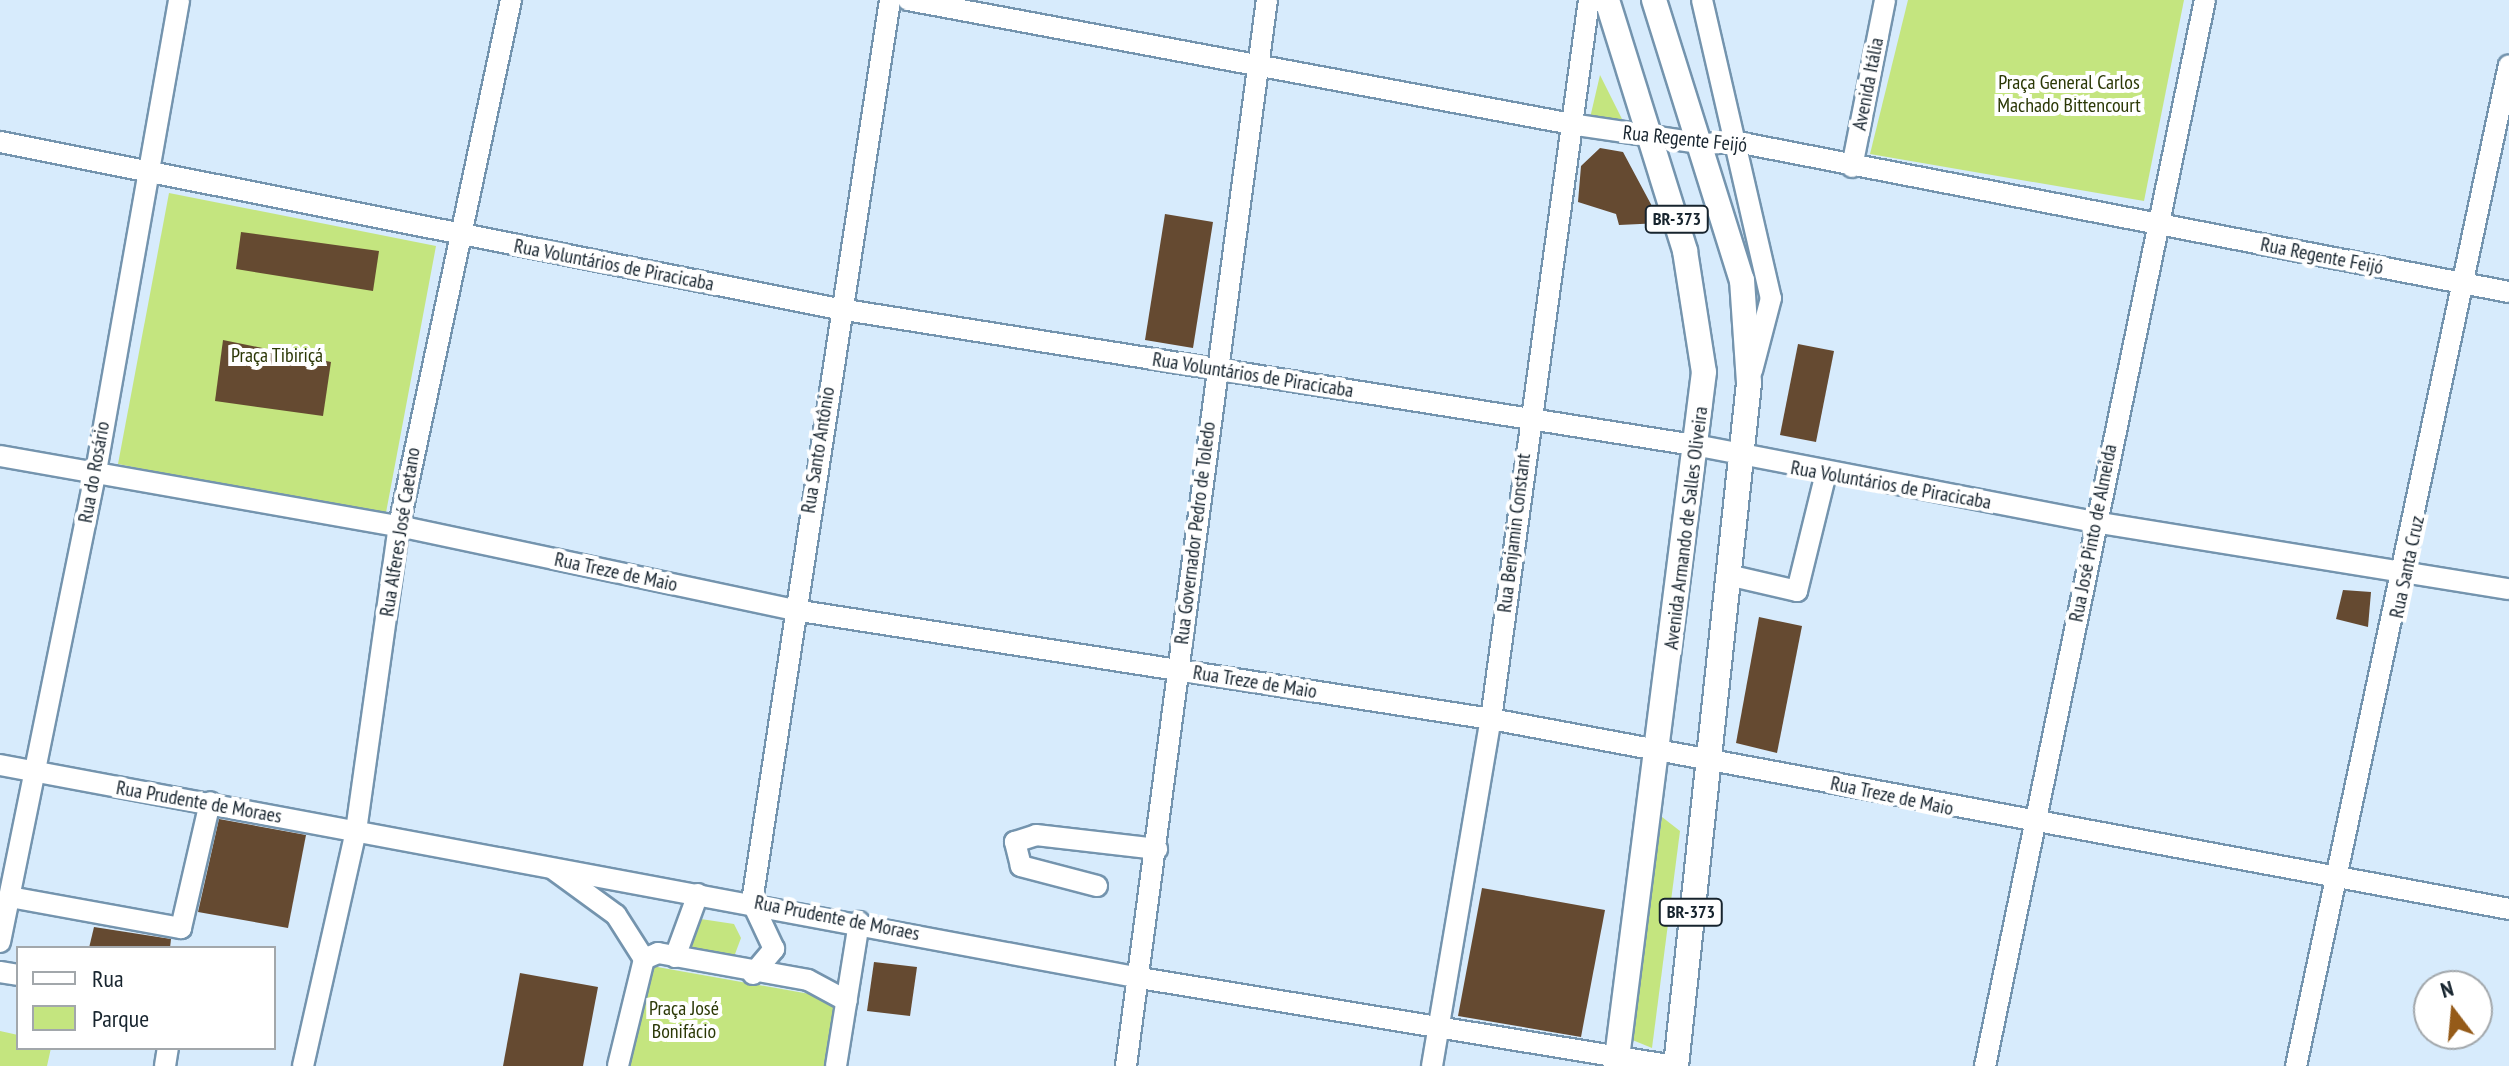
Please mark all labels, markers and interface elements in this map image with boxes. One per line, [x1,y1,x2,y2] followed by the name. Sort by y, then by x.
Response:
[1847,36,1889,132] street label: Avenida Itália
[1997,70,2141,117] park label: Praça General Carlos Machado Bittencourt
[1622,121,1748,157] street label: Rua Regente Feijó
[1643,205,1711,233] road number: BR-373
[2258,232,2386,280] street label: Rua Regente Feijó
[512,234,716,296] street label: Rua Voluntários de Piracicaba
[231,343,323,367] park label: Praça Tibiriçá
[1150,347,1356,403] street label: Rua Voluntários de Piracicaba
[796,385,840,515] street label: Rua Santo Antônio
[1659,405,1713,651] street label: Avenida Armando de Salles Oliveira
[73,419,115,525] street label: Rua do Rosário
[1169,420,1221,646] street label: Rua Governador Pedro de Toledo
[2064,442,2122,624] street label: Rua José Pinto de Almeida
[375,445,425,619] street label: Rua Alferes José Caetano
[1492,452,1536,614] street label: Rua Benjamin Constant
[1789,455,1993,515] street label: Rua Voluntários de Piracicaba
[2384,514,2430,620] street label: Rua Santa Cruz
[552,547,680,597] street label: Rua Treze de Maio
[1191,660,1319,704] street label: Rua Treze de Maio
[1828,771,1956,821] street label: Rua Treze de Maio
[114,776,284,828] street label: Rua Prudente de Moraes
[752,890,922,946] street label: Rua Prudente de Moraes
[1657,898,1725,926] road number: BR-373
[16,946,276,1050] legend
[92,963,124,994] text: Rua
[2413,970,2493,1050] north arrow
[2437,974,2457,1004] text: N
[649,996,719,1043] park label: Praça José Bonifácio
[92,1003,149,1034] text: Parque

